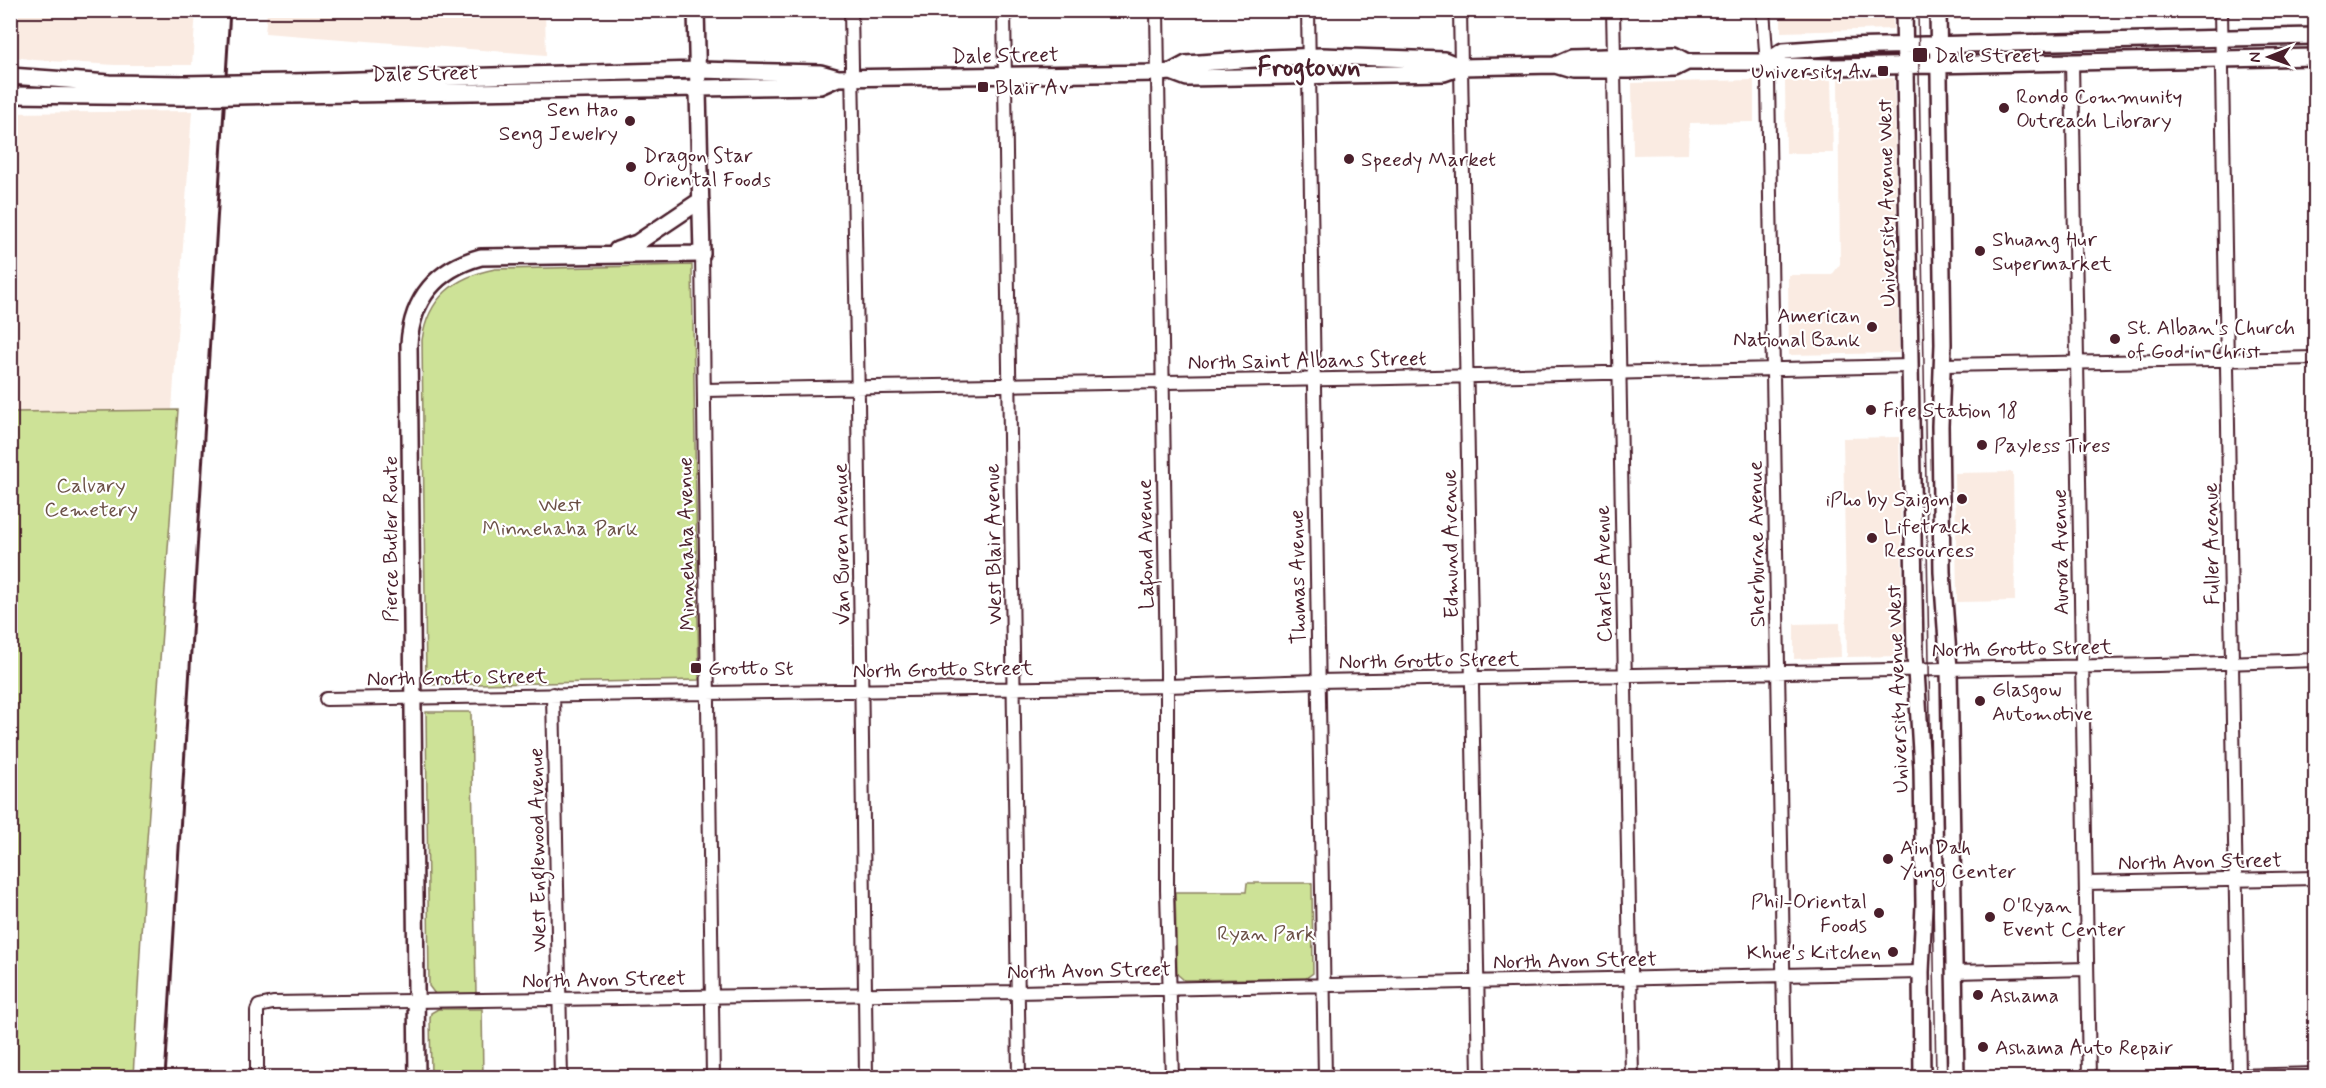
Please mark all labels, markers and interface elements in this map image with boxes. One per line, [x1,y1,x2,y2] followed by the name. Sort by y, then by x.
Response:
[2239,27,2299,87] north arrow
[951,41,1059,71] street label: Dale Street
[1934,42,2041,70] place label: Dale Street
[1911,46,1929,64] marker: Dale Street
[1257,50,1361,86] district label: Frogtown
[2245,52,2266,63] text: N
[1751,58,1871,86] place label: University Av
[371,59,479,89] street label: Dale Street
[1876,64,1890,78] marker: University Av
[995,74,1069,102] place label: Blair Av
[976,80,990,94] marker: Blair Av
[2016,83,2183,135] place label: Rondo Community Outreach Library
[499,96,618,149] place label: Sen Hao Seng Jewelry
[1871,98,1903,307] street label: University Avenue West
[1997,101,2011,115] marker: Rondo Community Outreach Library
[623,114,637,128] marker: Sen Hao Seng Jewelry
[643,142,771,194] place label: Dragon Star Oriental Foods
[1361,146,1496,174] place label: Speedy Market
[1342,152,1356,166] marker: Speedy Market
[624,160,638,174] marker: Dragon Star Oriental Foods
[1992,226,2112,278] place label: Shuang Hur Supermarket
[1973,244,1987,258] marker: Shuang Hur Supermarket
[1733,302,1860,354] place label: American National Bank
[2127,314,2295,366] place label: St. Alban's Church of God in Christ
[1865,320,1879,334] marker: American National Bank
[2108,332,2122,346] marker: St. Alban's Church of God in Christ
[1187,345,1427,377] street label: North Saint Albans Street
[1883,397,2018,425] place label: Fire Station 18
[1864,403,1878,417] marker: Fire Station 18
[1994,432,2110,460] place label: Payless Tires
[1975,438,1989,452] marker: Payless Tires
[377,456,405,622] street label: Pierce Butler Route
[671,457,703,631] street label: Minnehaha Avenue
[1742,460,1772,628] street label: Sherburne Avenue
[827,463,857,625] street label: Van Buren Avenue
[979,463,1009,625] street label: West Blair Avenue
[1436,469,1466,619] street label: Edmund Avenue
[44,472,138,524] park label: Calvary Cemetery
[1131,478,1163,610] street label: Lafond Avenue
[2197,482,2227,605] street label: Fuller Avenue
[1825,486,1950,514] place label: iPho by Saigon
[2046,489,2076,615] street label: Aurora Avenue
[482,491,638,543] park label: West Minnehaha Park
[1955,492,1969,506] marker: iPho by Saigon
[1589,505,1619,643] street label: Charles Avenue
[1283,509,1313,645] street label: Thomas Avenue
[1884,513,1974,565] place label: Lifetrack Resources
[1865,531,1879,545] marker: Lifetrack Resources
[1880,584,1916,794] street label: University Avenue West
[1931,633,2113,665] street label: North Grotto Street
[1338,645,1520,677] street label: North Grotto Street
[852,654,1034,686] street label: North Grotto Street
[708,655,794,683] place label: Grotto St
[689,661,703,675] marker: Grotto St
[366,662,548,694] street label: North Grotto Street
[1992,676,2093,728] place label: Glasgow Automotive
[1973,694,1987,708] marker: Glasgow Automotive
[522,747,556,952] street label: West Englewood Avenue
[1900,834,2016,887] place label: Ain Dah Yung Center
[2118,847,2282,877] street label: North Avon Street
[1881,852,1895,866] marker: Ain Dah Yung Center
[1751,888,1867,940] place label: Phil-Oriental Foods
[2002,892,2126,944] place label: O'Ryan Event Center
[1872,906,1886,920] marker: Phil-Oriental Foods
[1983,910,1997,924] marker: O'Ryan Event Center
[1217,920,1315,948] park label: Ryan Park
[1746,939,1881,967] place label: Khue's Kitchen
[1886,945,1900,959] marker: Khue's Kitchen
[1493,946,1657,976] street label: North Avon Street
[1007,956,1171,986] street label: North Avon Street
[522,965,686,995] street label: North Avon Street
[1990,982,2059,1010] place label: Ashama
[1971,988,1985,1002] marker: Ashama
[1995,1034,2173,1062] place label: Ashama Auto Repair
[1976,1040,1990,1054] marker: Ashama Auto Repair

